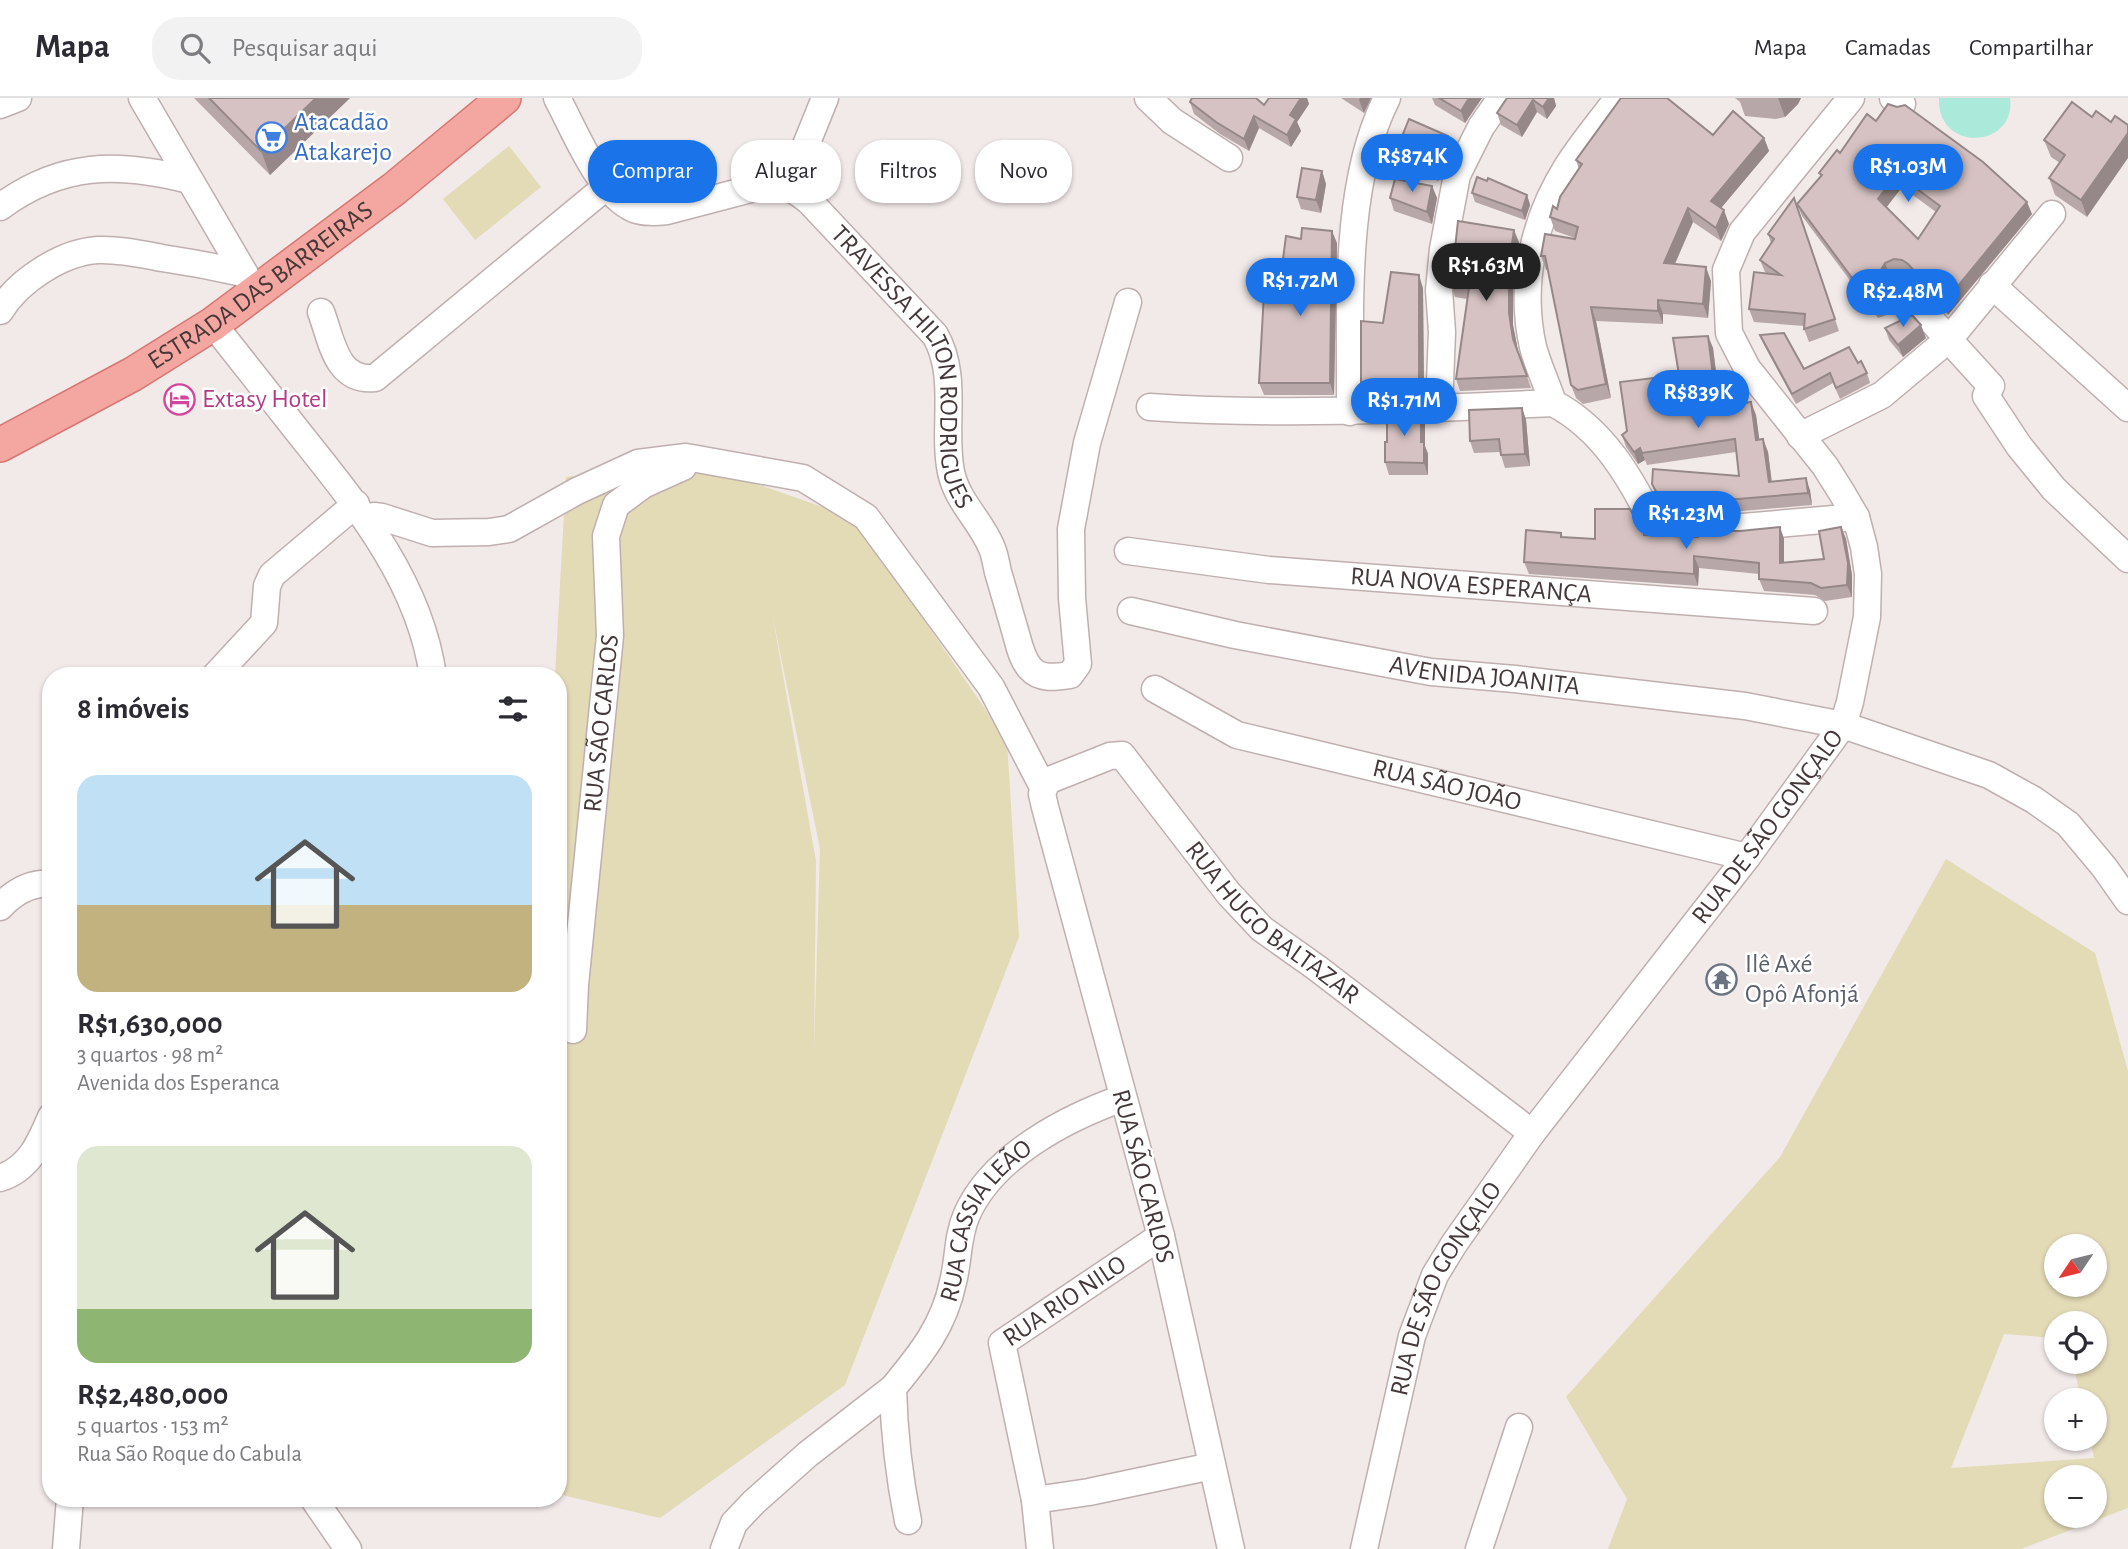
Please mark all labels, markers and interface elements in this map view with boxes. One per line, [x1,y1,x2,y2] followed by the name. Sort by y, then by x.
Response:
[152,17,642,80] search box
[176,29,214,67] icon: search
[35,31,110,64] text: Mapa
[232,35,378,61] text: Pesquisar aqui
[1754,36,1807,60] text: Mapa
[1845,36,1931,60] text: Camadas
[1969,36,2093,60] text: Compartilhar
[294,109,392,165] place label: Atacadão Atakarejo
[254,120,288,154] supermarket icon: Atacadão Atakarejo
[1355,134,1469,194] pin: R$874K
[588,140,717,203] chip: Comprar
[731,140,841,203] chip: Alugar
[855,140,961,203] chip: Filtros
[975,140,1072,203] chip: Novo
[1843,144,1973,204] pin: R$1.03M
[1377,145,1447,168] text: R$874K
[1869,155,1947,178] text: R$1.03M
[143,197,378,374] street label: ESTRADA DAS BARREIRAS
[826,220,978,513] street label: TRAVESSA HILTON RODRIGUES
[1421,244,1551,303] pin: R$1.63M
[1448,254,1524,277] text: R$1.63M
[1235,258,1365,318] pin: R$1.72M
[1262,269,1338,292] text: R$1.72M
[1838,270,1968,329] pin: R$2.48M
[1862,280,1944,303] text: R$2.48M
[1641,370,1755,430] pin: R$839K
[1339,378,1469,438] pin: R$1.71M
[1663,381,1733,404] text: R$839K
[162,382,196,416] hotel icon: Extasy Hotel
[202,386,328,412] place label: Extasy Hotel
[1367,389,1441,412] text: R$1.71M
[1621,491,1751,551] pin: R$1.23M
[1648,502,1724,525] text: R$1.23M
[1349,563,1593,607] street label: RUA NOVA ESPERANÇA
[579,633,623,813] street label: RUA SÃO CARLOS
[1387,651,1581,700] street label: AVENIDA JOANITA
[494,690,532,728] icon: filters
[77,694,189,724] text: 8 imóveis
[1687,725,1848,929] street label: RUA DE SÃO GONÇALO
[1370,755,1524,816] street label: RUA SÃO JOÃO
[242,821,368,947] icon: home
[1181,837,1364,1009] street label: RUA HUGO BALTAZAR
[1745,951,1859,1007] place label: Ilê Axé Opô Afonjá
[1705,962,1739,996] temple icon: Ilê Axé Opô Afonjá
[77,1009,223,1039] text: R$1,630,000
[77,1044,223,1067] text: 3 quartos · 98 m²
[77,1072,280,1095] text: Avenida dos Esperanca
[1107,1086,1180,1266] street label: RUA SÃO CARLOS
[936,1134,1036,1305] street label: RUA CASSIA LEÃO
[1386,1177,1506,1398] street label: RUA DE SÃO GONÇALO
[242,1192,368,1318] icon: home
[2044,1234,2107,1297] north arrow
[2044,1234,2107,1528] map controls
[998,1251,1131,1351] street label: RUA RIO NILO
[2044,1311,2107,1374] button: locate
[77,1380,228,1410] text: R$2,480,000
[2044,1388,2107,1451] button: +
[77,1415,229,1438] text: 5 quartos · 153 m²
[77,1443,302,1466] text: Rua São Roque do Cabula
[2044,1465,2107,1528] button: −

